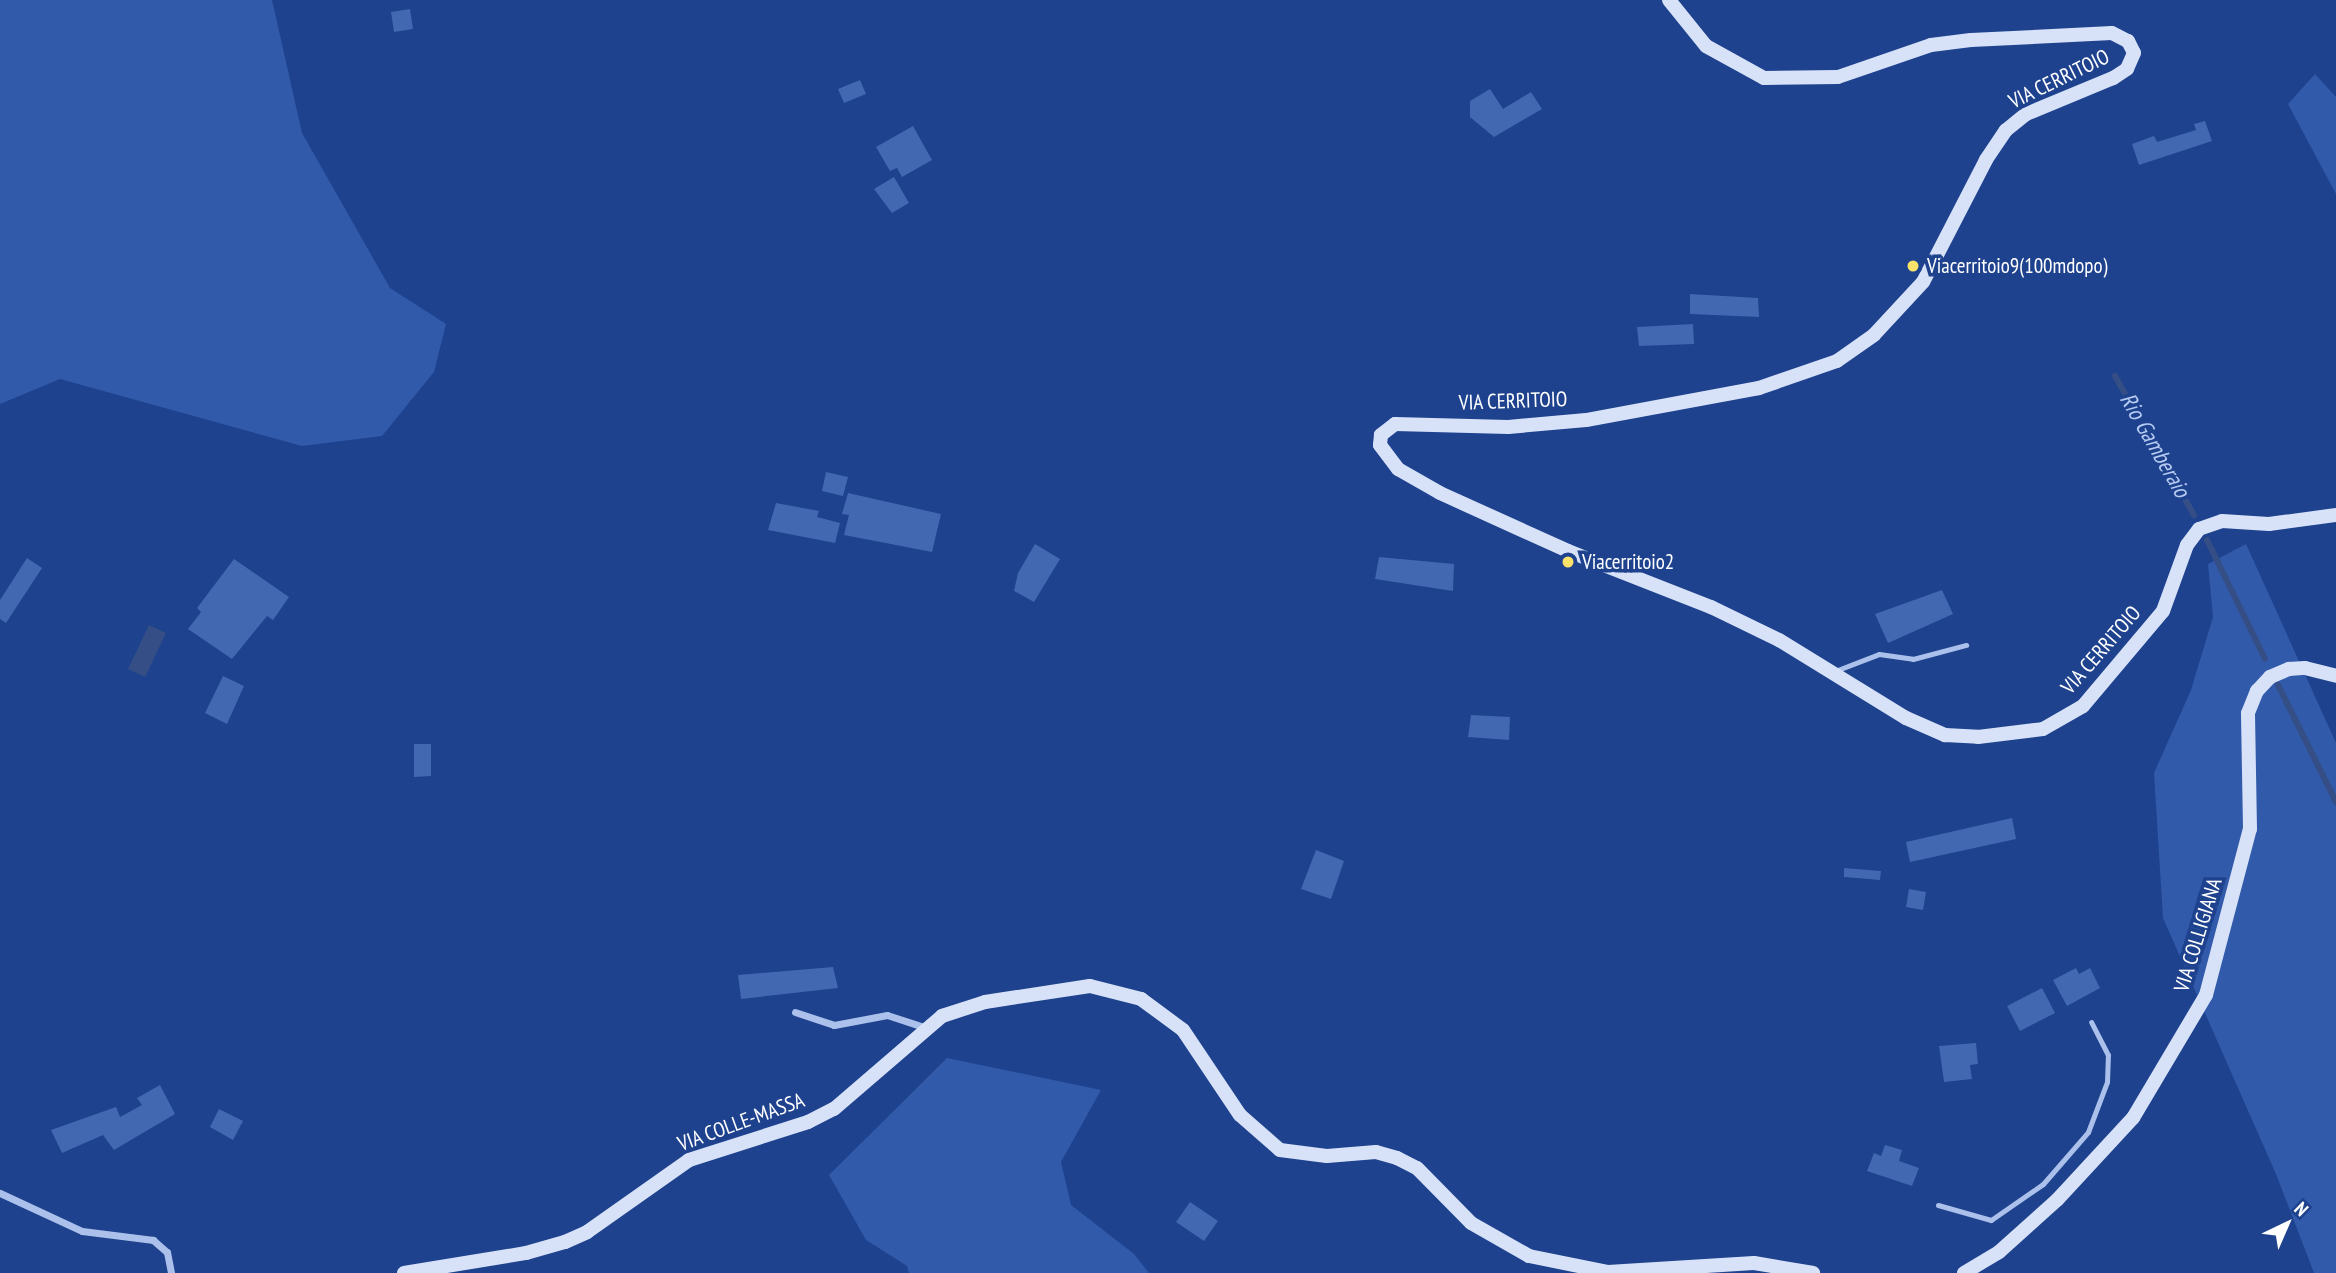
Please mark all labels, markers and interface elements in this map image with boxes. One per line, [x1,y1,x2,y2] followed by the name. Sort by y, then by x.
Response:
[2004,44,2114,114] street label: VIA CERRITOIO
[1927,253,2107,279] place label: Viacerritoio9(100mdopo)
[1905,258,1921,274] marker: Viacerritoio9(100mdopo)
[1458,387,1568,415] street label: VIA CERRITOIO
[2114,388,2196,502] water label: Rio Gamberaio
[1582,549,1674,575] place label: Viacerritoio2
[1560,554,1576,570] marker: Viacerritoio2
[2056,601,2146,699] street label: VIA CERRITOIO
[2169,875,2227,995] street label: VIA COLLIGIANA
[674,1087,808,1157] street label: VIA COLLE-MASSA
[2252,1189,2322,1259] north arrow
[2290,1197,2314,1221] text: N

